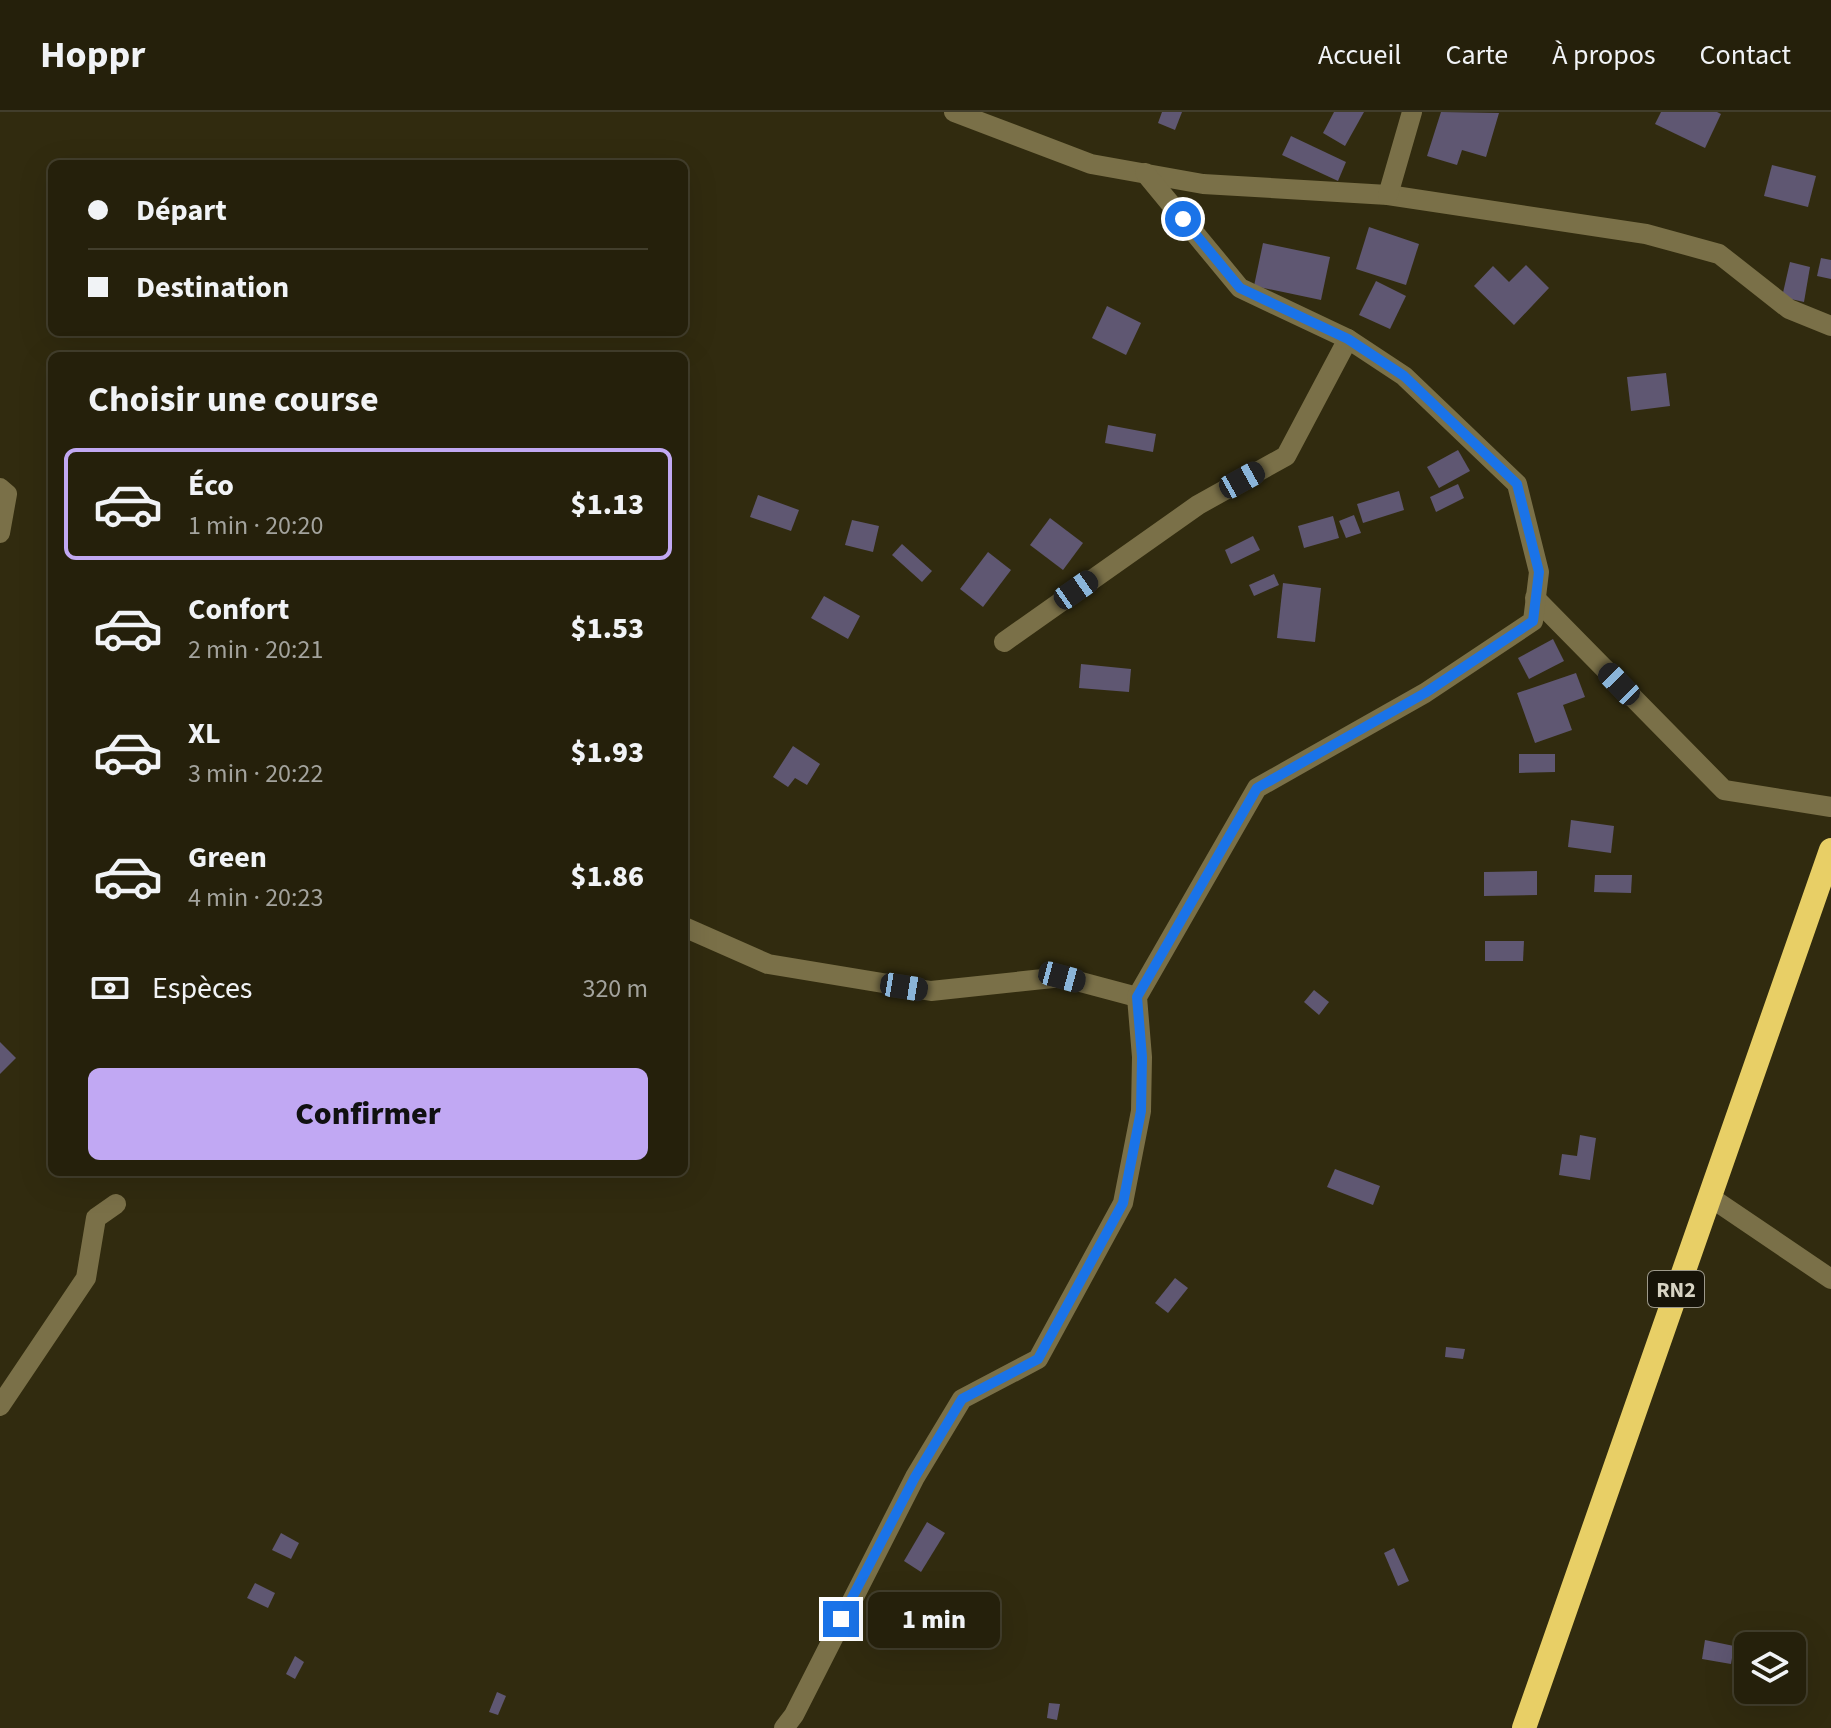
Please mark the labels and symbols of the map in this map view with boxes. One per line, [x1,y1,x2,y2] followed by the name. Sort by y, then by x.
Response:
[1165,201,1201,237] route start
[1215,458,1269,502] car
[1049,566,1103,614] car
[1594,658,1644,710] car
[1036,959,1088,995] car
[878,971,930,1003] car
[1648,1271,1704,1307] road number: RN2
[869,1591,1001,1647] callout: 1 min
[823,1601,859,1637] route end

